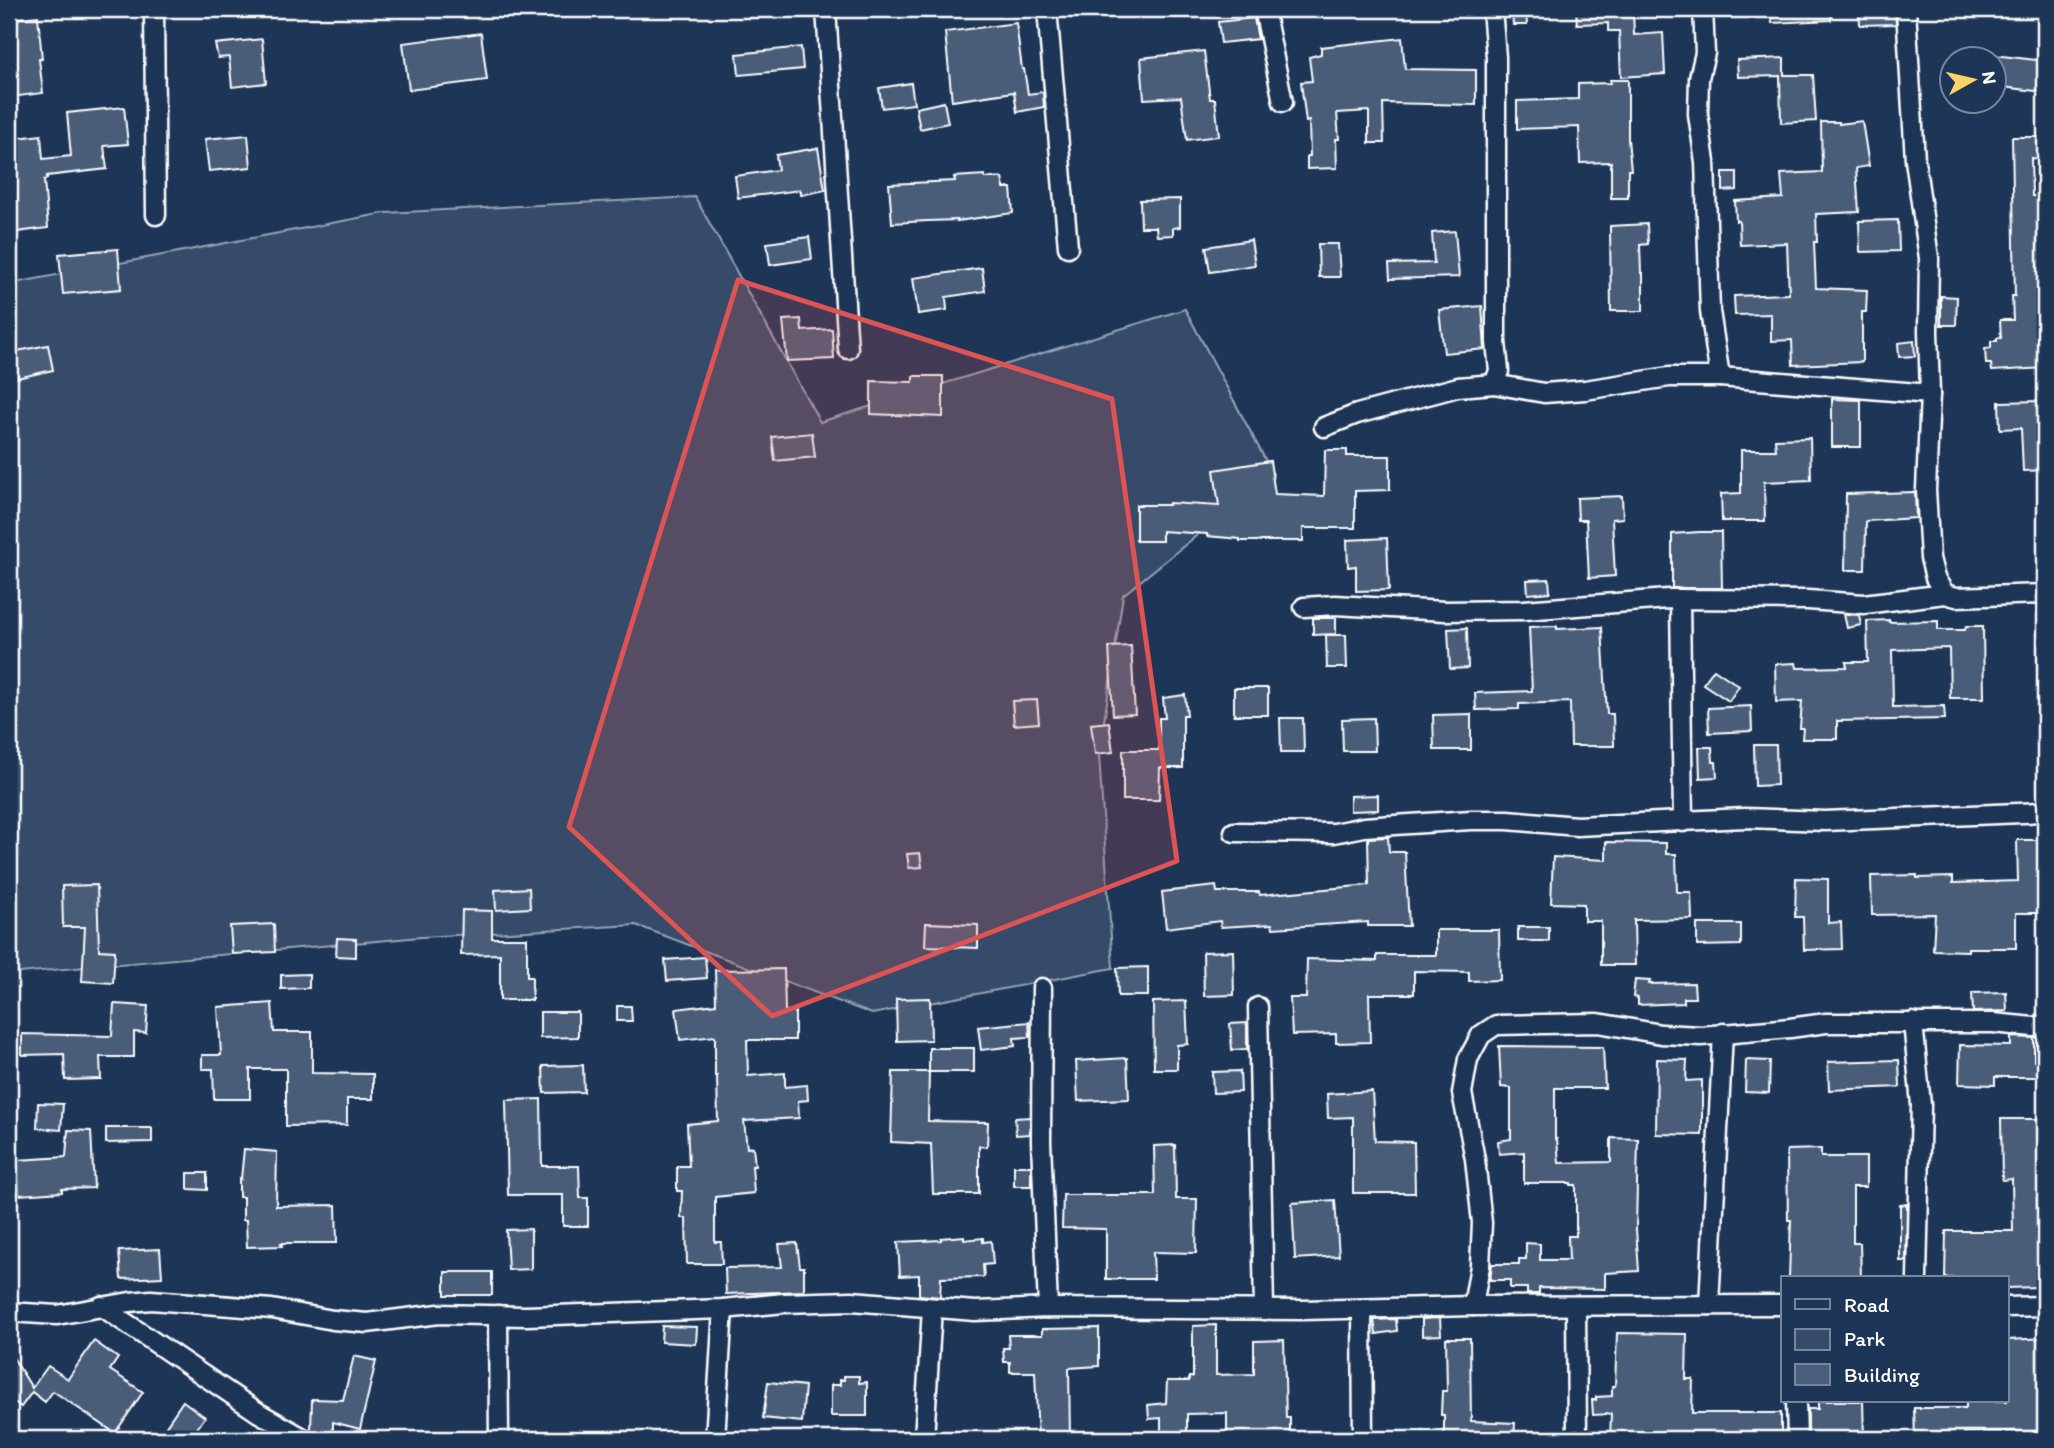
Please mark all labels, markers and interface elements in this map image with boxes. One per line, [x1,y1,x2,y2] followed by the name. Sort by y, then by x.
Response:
[1938,46,2008,116] north arrow
[1977,70,2002,86] text: N
[1781,1276,2008,1402] legend
[1844,1292,1890,1317] text: Road
[1844,1326,1886,1351] text: Park
[1844,1362,1920,1387] text: Building

